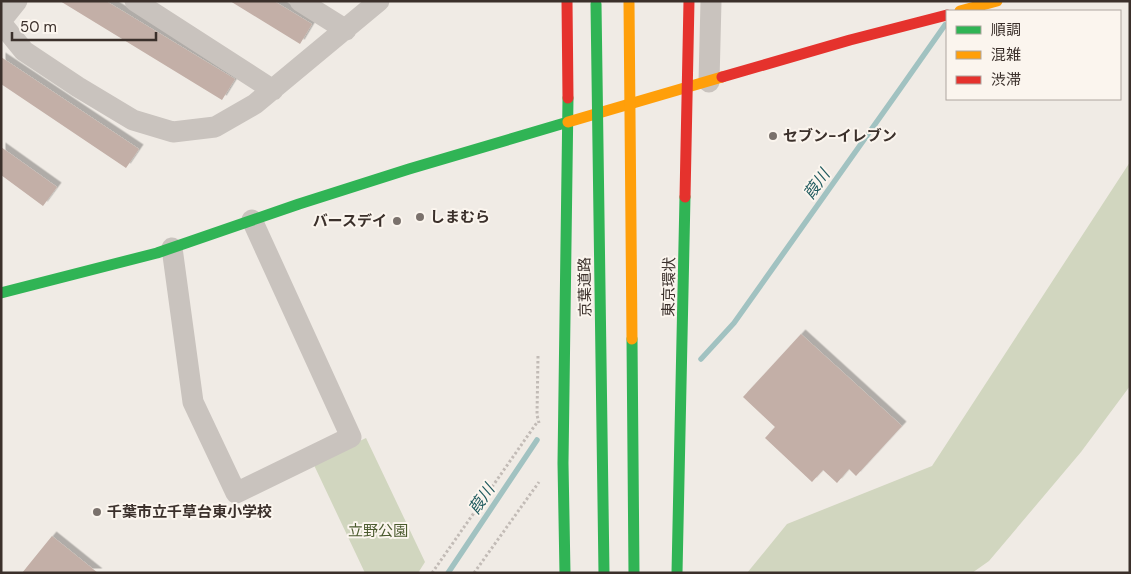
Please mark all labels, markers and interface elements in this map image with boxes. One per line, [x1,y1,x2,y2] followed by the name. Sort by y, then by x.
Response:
[12,10,156,42] scale bar
[946,10,1121,100] legend
[20,17,57,37] text: 50 m
[991,20,1021,40] text: 順調
[991,45,1021,65] text: 混雑
[991,70,1021,90] text: 渋滞
[783,126,897,146] place label: セブン-イレブン
[767,130,779,142] marker: セブン-イレブン
[799,164,835,203] water label: 葭川
[430,207,490,227] place label: しまむら
[313,211,387,231] place label: バースデイ
[414,211,426,223] marker: しまむら
[391,215,403,227] marker: バースデイ
[574,257,596,317] street label: 京葉道路
[658,257,680,317] street label: 東京環状
[464,478,500,518] water label: 葭川
[107,502,272,522] place label: 千葉市立千草台東小学校
[91,506,103,518] marker: 千葉市立千草台東小学校
[348,521,408,541] park label: 立野公園

